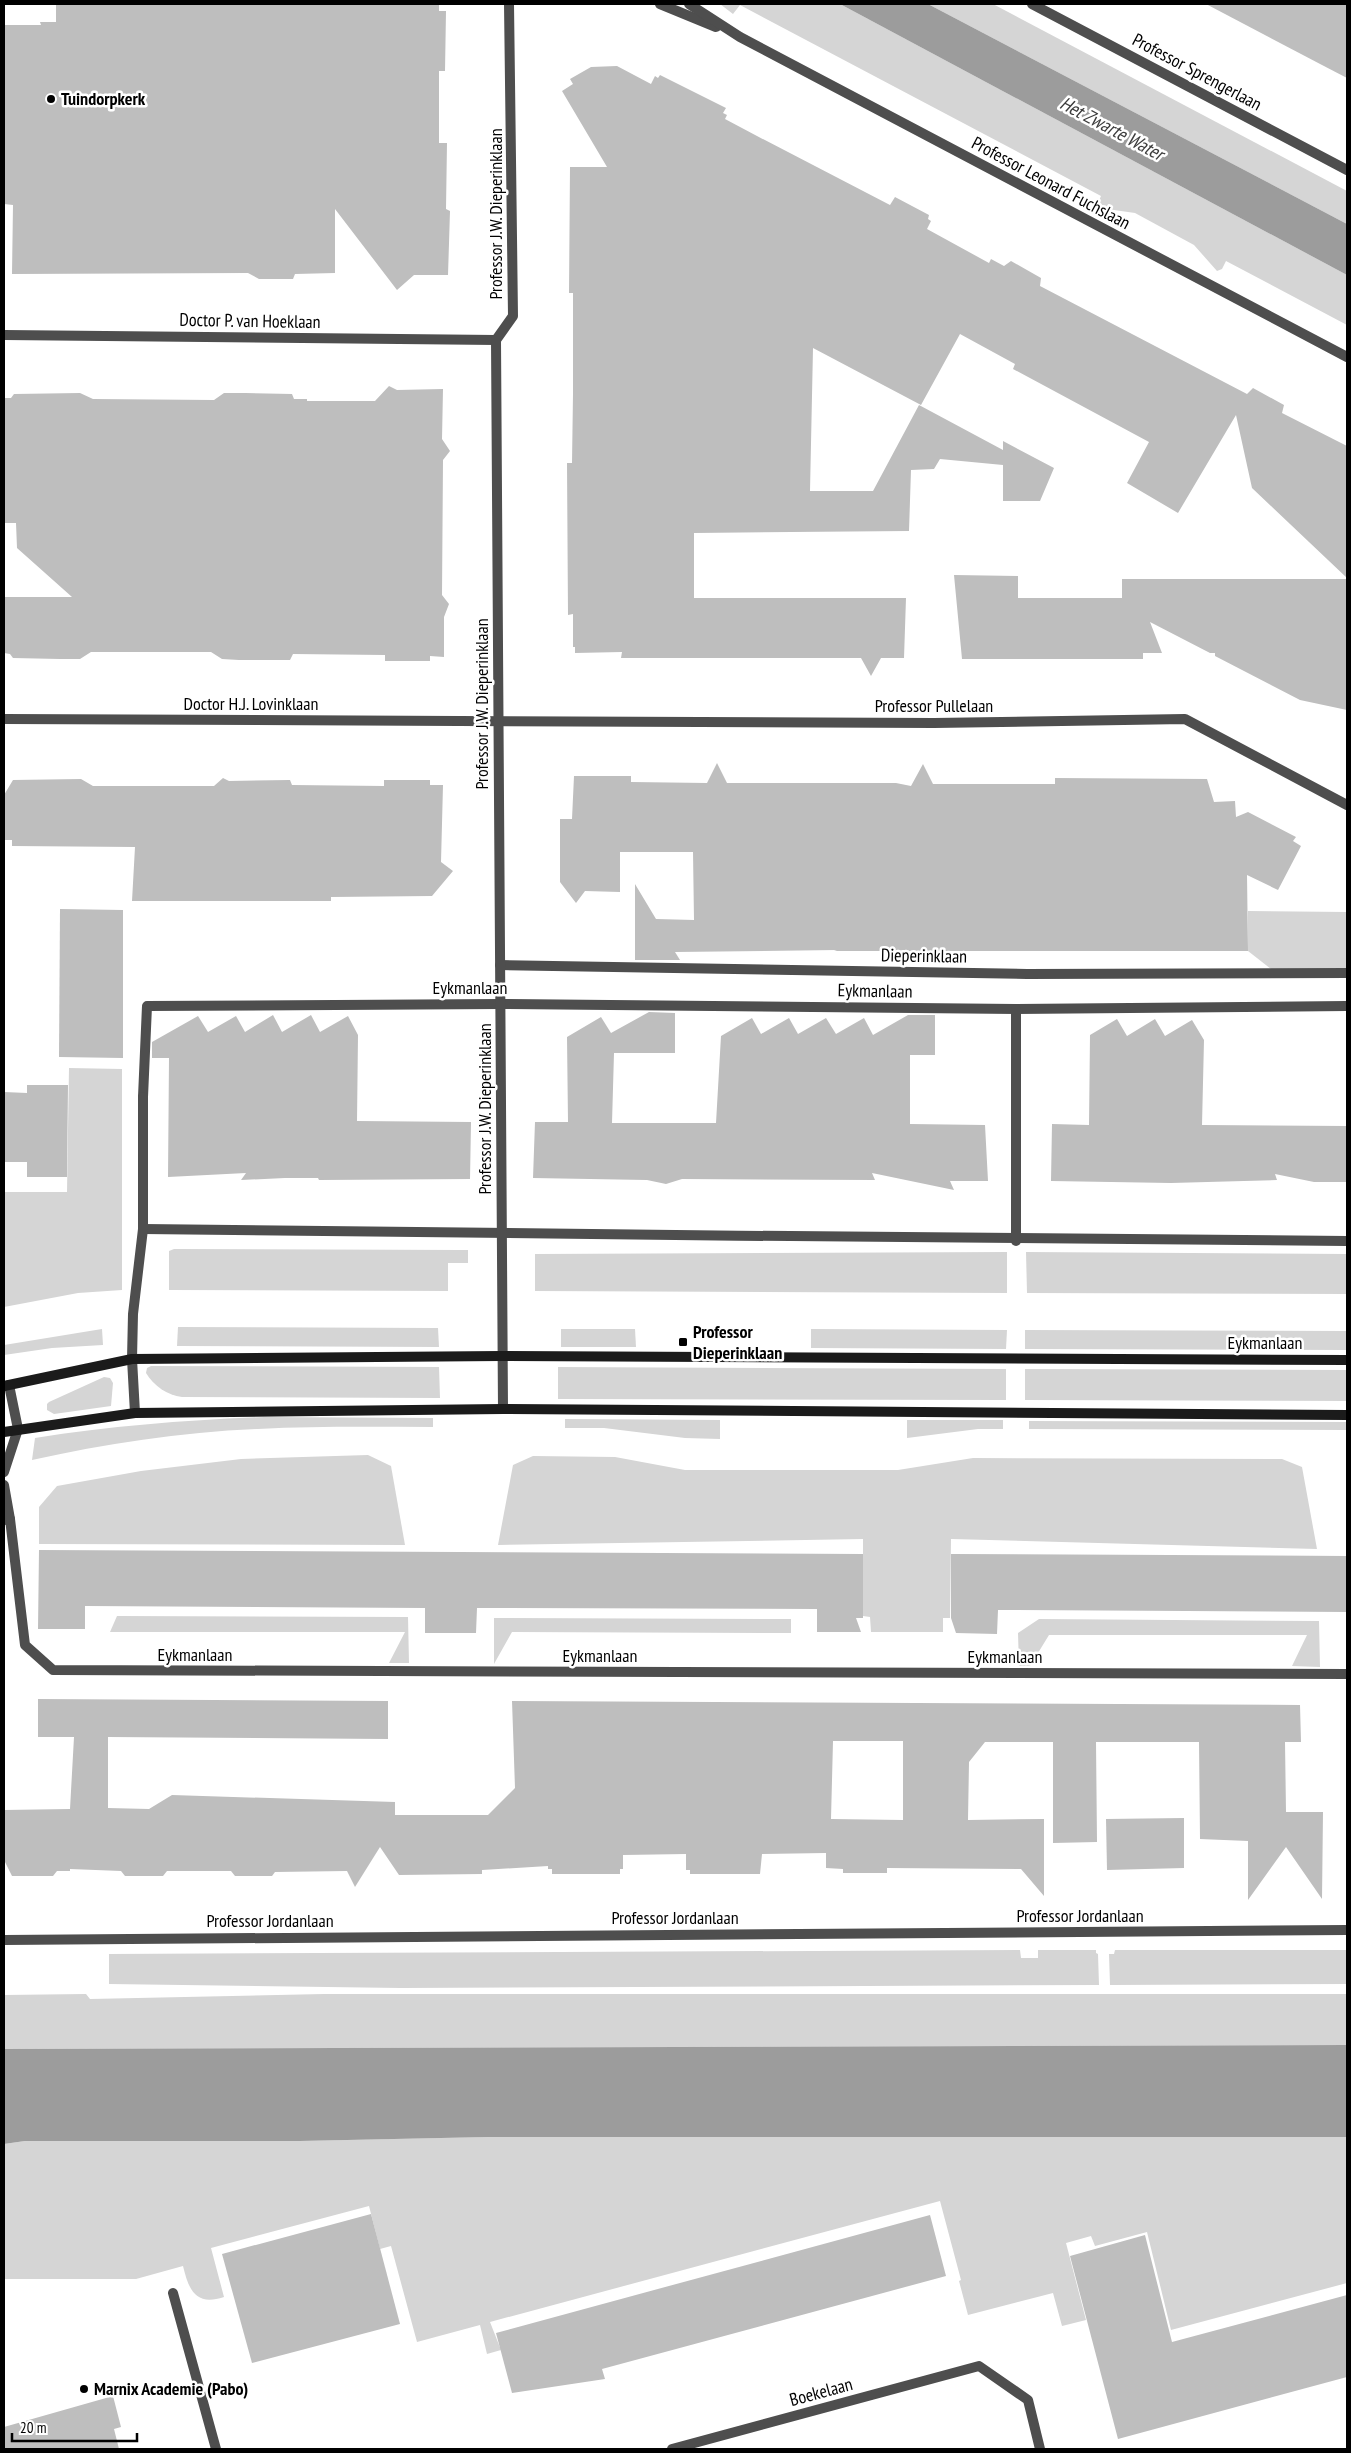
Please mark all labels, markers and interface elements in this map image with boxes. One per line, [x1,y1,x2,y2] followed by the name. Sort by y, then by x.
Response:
[1129,28,1266,115] street label: Professor Sprengerlaan
[61,87,146,110] place label: Tuindorpkerk
[1056,91,1170,167] water label: Het Zwarte Water
[45,93,57,105] marker: Tuindorpkerk
[484,128,507,300] street label: Professor J.W. Dieperinklaan
[968,131,1134,234] street label: Professor Leonard Fuchslaan
[179,308,321,333] street label: Doctor P. van Hoeklaan
[470,618,493,790] street label: Professor J.W. Dieperinklaan
[184,692,318,715] street label: Doctor H.J. Lovinklaan
[875,694,993,717] street label: Professor Pullelaan
[881,943,967,968] street label: Dieperinklaan
[433,976,507,999] street label: Eykmanlaan
[837,978,913,1003] street label: Eykmanlaan
[473,1023,496,1195] street label: Professor J.W. Dieperinklaan
[693,1320,782,1364] place label: Professor Dieperinklaan
[1228,1331,1302,1354] street label: Eykmanlaan
[677,1336,689,1348] marker: Professor Dieperinklaan
[158,1643,232,1666] street label: Eykmanlaan
[563,1644,637,1667] street label: Eykmanlaan
[968,1645,1042,1668] street label: Eykmanlaan
[1016,1904,1144,1927] street label: Professor Jordanlaan
[611,1906,739,1929] street label: Professor Jordanlaan
[206,1909,334,1932] street label: Professor Jordanlaan
[787,2372,855,2411] street label: Boekelaan
[94,2377,248,2400] place label: Marnix Academie (Pabo)
[78,2383,90,2395] marker: Marnix Academie (Pabo)
[12,2410,138,2442] scale bar
[20,2418,46,2437] text: 20 m

